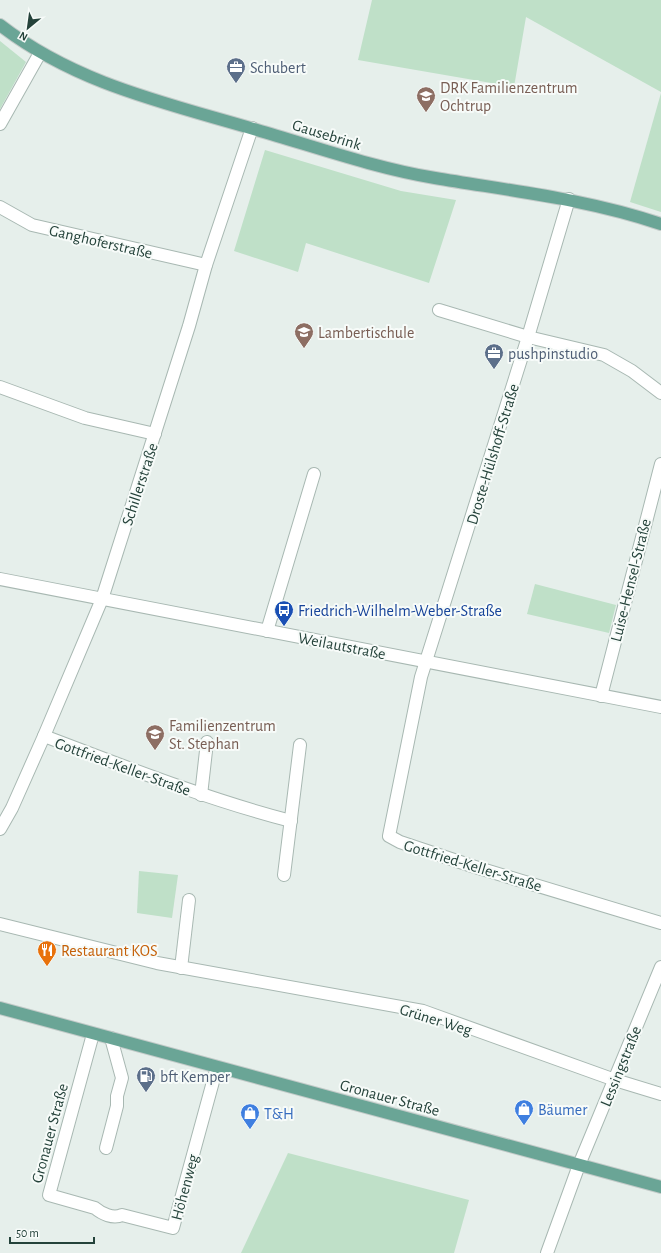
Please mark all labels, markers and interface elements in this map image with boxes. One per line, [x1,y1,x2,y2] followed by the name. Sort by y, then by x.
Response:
[8,8,48,48] north arrow
[17,30,29,43] text: N
[225,56,247,84] office icon: Schubert
[250,60,306,76] place label: Schubert
[440,80,578,114] place label: DRK Familienzentrum Ochtrup
[415,85,437,113] school or university icon: DRK Familienzentrum Ochtrup
[290,117,364,153] street label: Gausebrink
[48,222,154,262] street label: Ganghoferstraße
[293,321,315,349] school or university icon: Lambertischule
[318,325,414,341] place label: Lambertischule
[483,342,505,370] office icon: pushpinstudio
[508,346,598,362] place label: pushpinstudio
[464,382,522,527] street label: Droste-Hülshoff-Straße
[119,441,161,528] street label: Schillerstraße
[608,517,654,643] street label: Luise-Hensel-Straße
[273,599,295,627] bus stop icon: Friedrich-Wilhelm-Weber-Straße
[298,603,502,619] place label: Friedrich-Wilhelm-Weber-Straße
[297,630,387,662] street label: Weilautstraße
[169,718,276,752] place label: Familienzentrum St. Stephan
[144,723,166,751] school or university icon: Familienzentrum St. Stephan
[53,735,193,799] street label: Gottfried-Keller-Straße
[402,837,544,895] street label: Gottfried-Keller-Straße
[36,939,58,967] restaurant icon: Restaurant KOS
[61,943,157,959] place label: Restaurant KOS
[398,1001,474,1039] street label: Grüner Weg
[598,1024,644,1109] street label: Lessingstraße
[135,1065,157,1093] fuel station icon: bft Kemper
[160,1069,231,1085] place label: bft Kemper
[338,1077,441,1119] street label: Gronauer Straße
[29,1082,71,1185] street label: Gronauer Straße
[513,1098,535,1126] shop icon: Bäumer
[239,1102,261,1130] shop icon: T&H
[538,1102,588,1118] place label: Bäumer
[264,1106,294,1122] place label: T&H
[168,1152,202,1222] street label: Höhenweg
[10,1219,94,1245] scale bar
[16,1227,39,1239] text: 50 m

